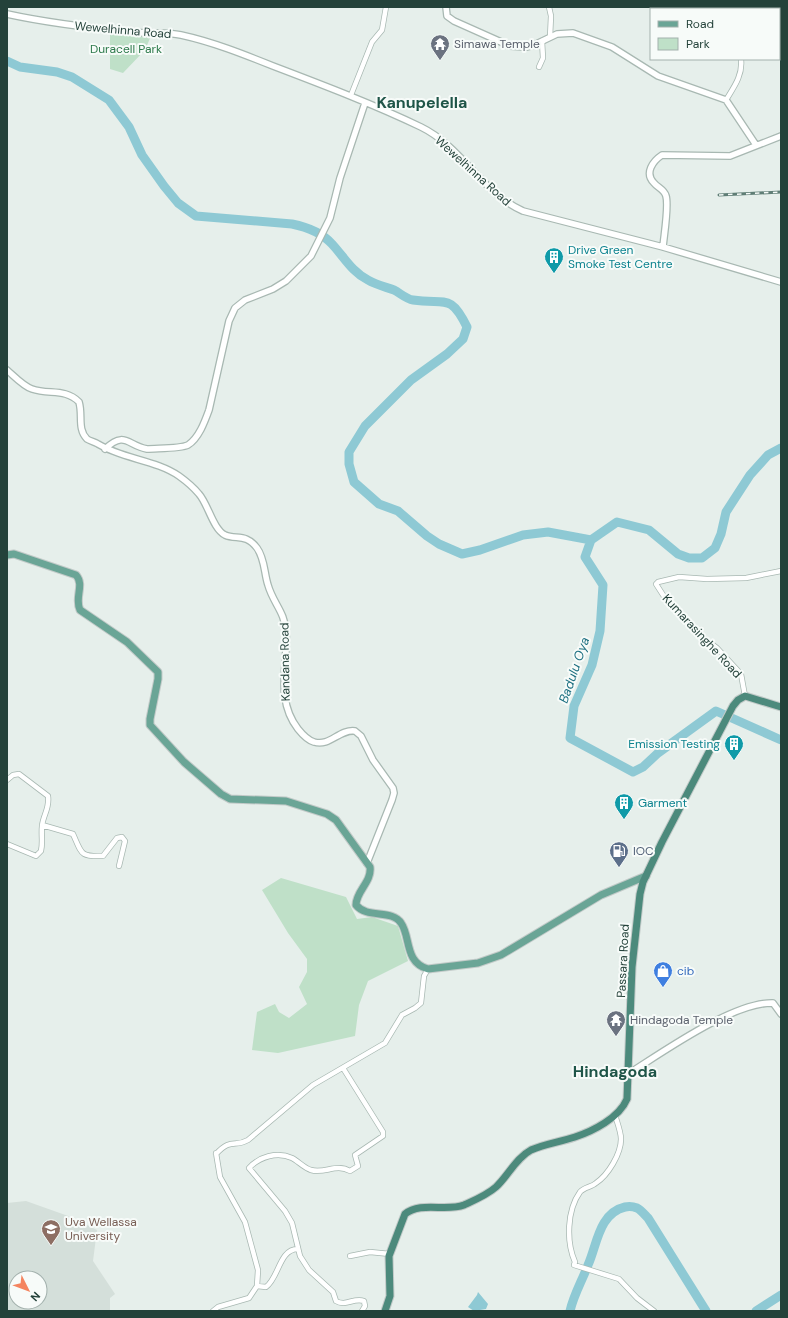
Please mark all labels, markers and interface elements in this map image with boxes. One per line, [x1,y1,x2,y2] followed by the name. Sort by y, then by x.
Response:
[650,8,780,60] legend
[686,16,714,32] text: Road
[74,18,172,42] street label: Wewelhinna Road
[429,33,451,61] temple icon: Simawa Temple
[454,36,540,52] place label: Simawa Temple
[686,36,710,52] text: Park
[90,41,162,57] park label: Duracell Park
[377,92,467,113] district label: Kanupelella
[432,133,514,209] street label: Wewelhinna Road
[568,242,673,272] place label: Drive Green Smoke Test Centre
[543,246,565,274] building icon: Drive Green Smoke Test Centre
[659,591,745,681] street label: Kumarasinghe Road
[276,622,294,702] street label: Kandana Road
[555,635,593,705] water label: Badulu Oya
[723,733,745,761] building icon: Emission Testing
[628,736,720,752] place label: Emission Testing
[613,792,635,820] building icon: Garment
[638,795,687,811] place label: Garment
[608,840,630,868] fuel station icon: IOC
[633,843,654,859] place label: IOC
[613,924,633,998] street label: Passara Road
[652,960,674,988] shop icon: cib
[677,963,694,979] place label: cib
[605,1009,627,1037] temple icon: Hindagoda Temple
[630,1012,733,1028] place label: Hindagoda Temple
[573,1061,657,1082] district label: Hindagoda
[65,1214,137,1244] place label: Uva Wellassa University
[40,1218,62,1246] school or university icon: Uva Wellassa University
[8,1270,48,1310] north arrow
[28,1289,43,1304] text: N

